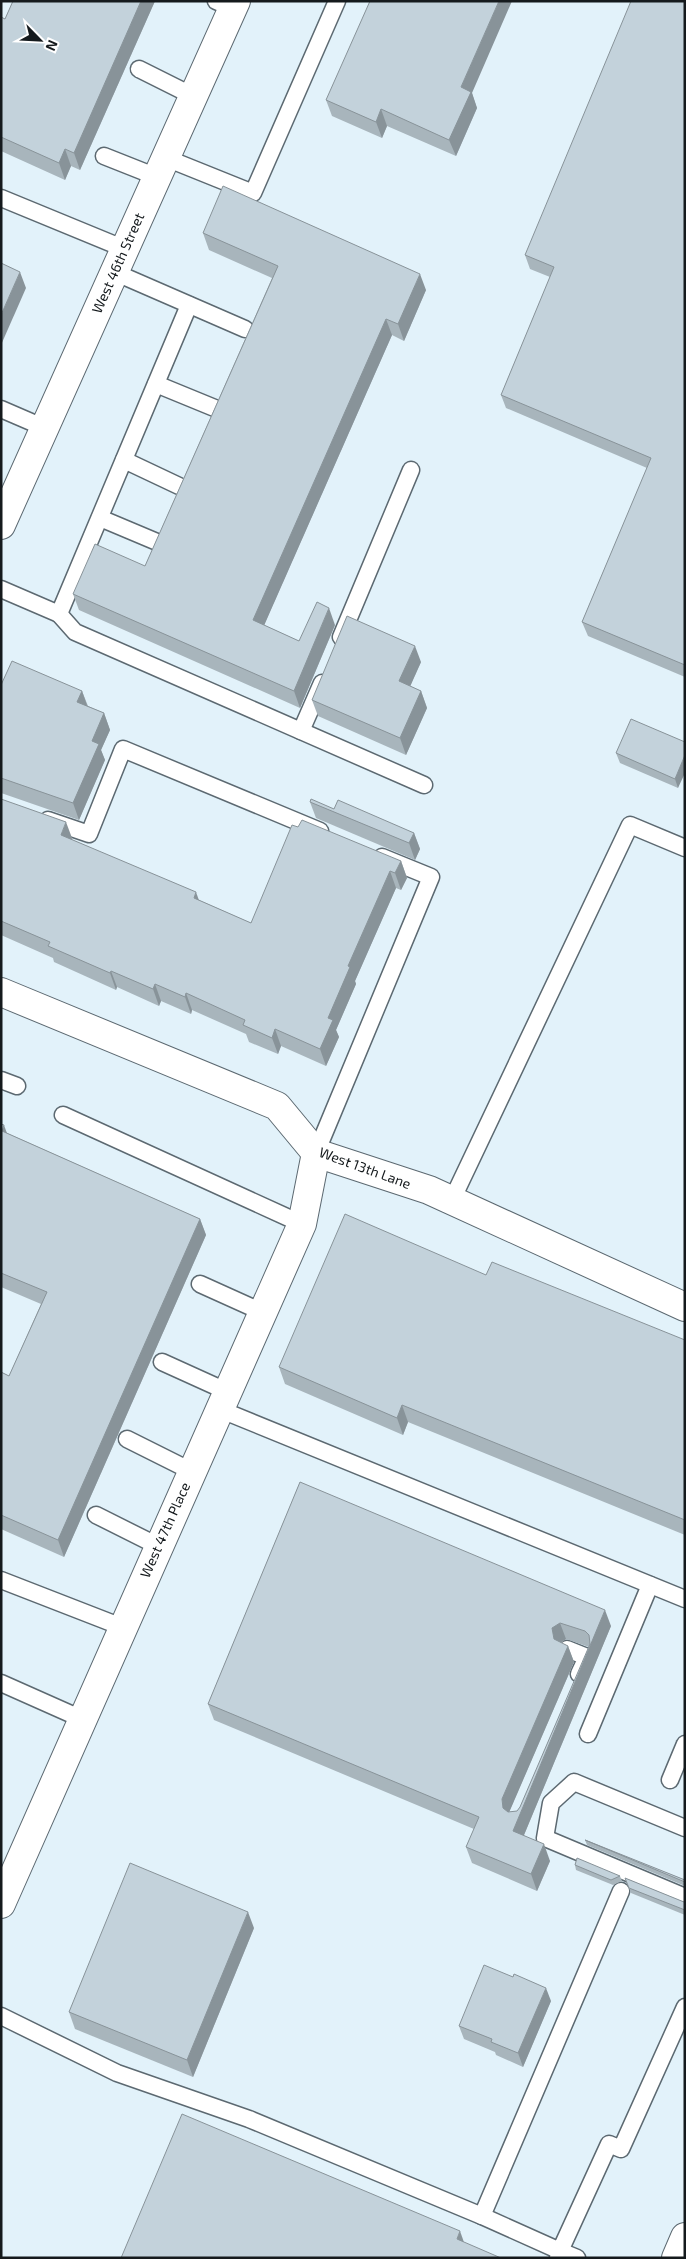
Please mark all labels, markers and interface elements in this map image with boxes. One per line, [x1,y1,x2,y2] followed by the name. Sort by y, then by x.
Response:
[15,15,65,65] north arrow
[43,37,62,54] text: N
[88,210,147,316] street label: West 46th Street
[317,1143,413,1192] street label: West 13th Lane
[136,1479,193,1580] street label: West 47th Place

